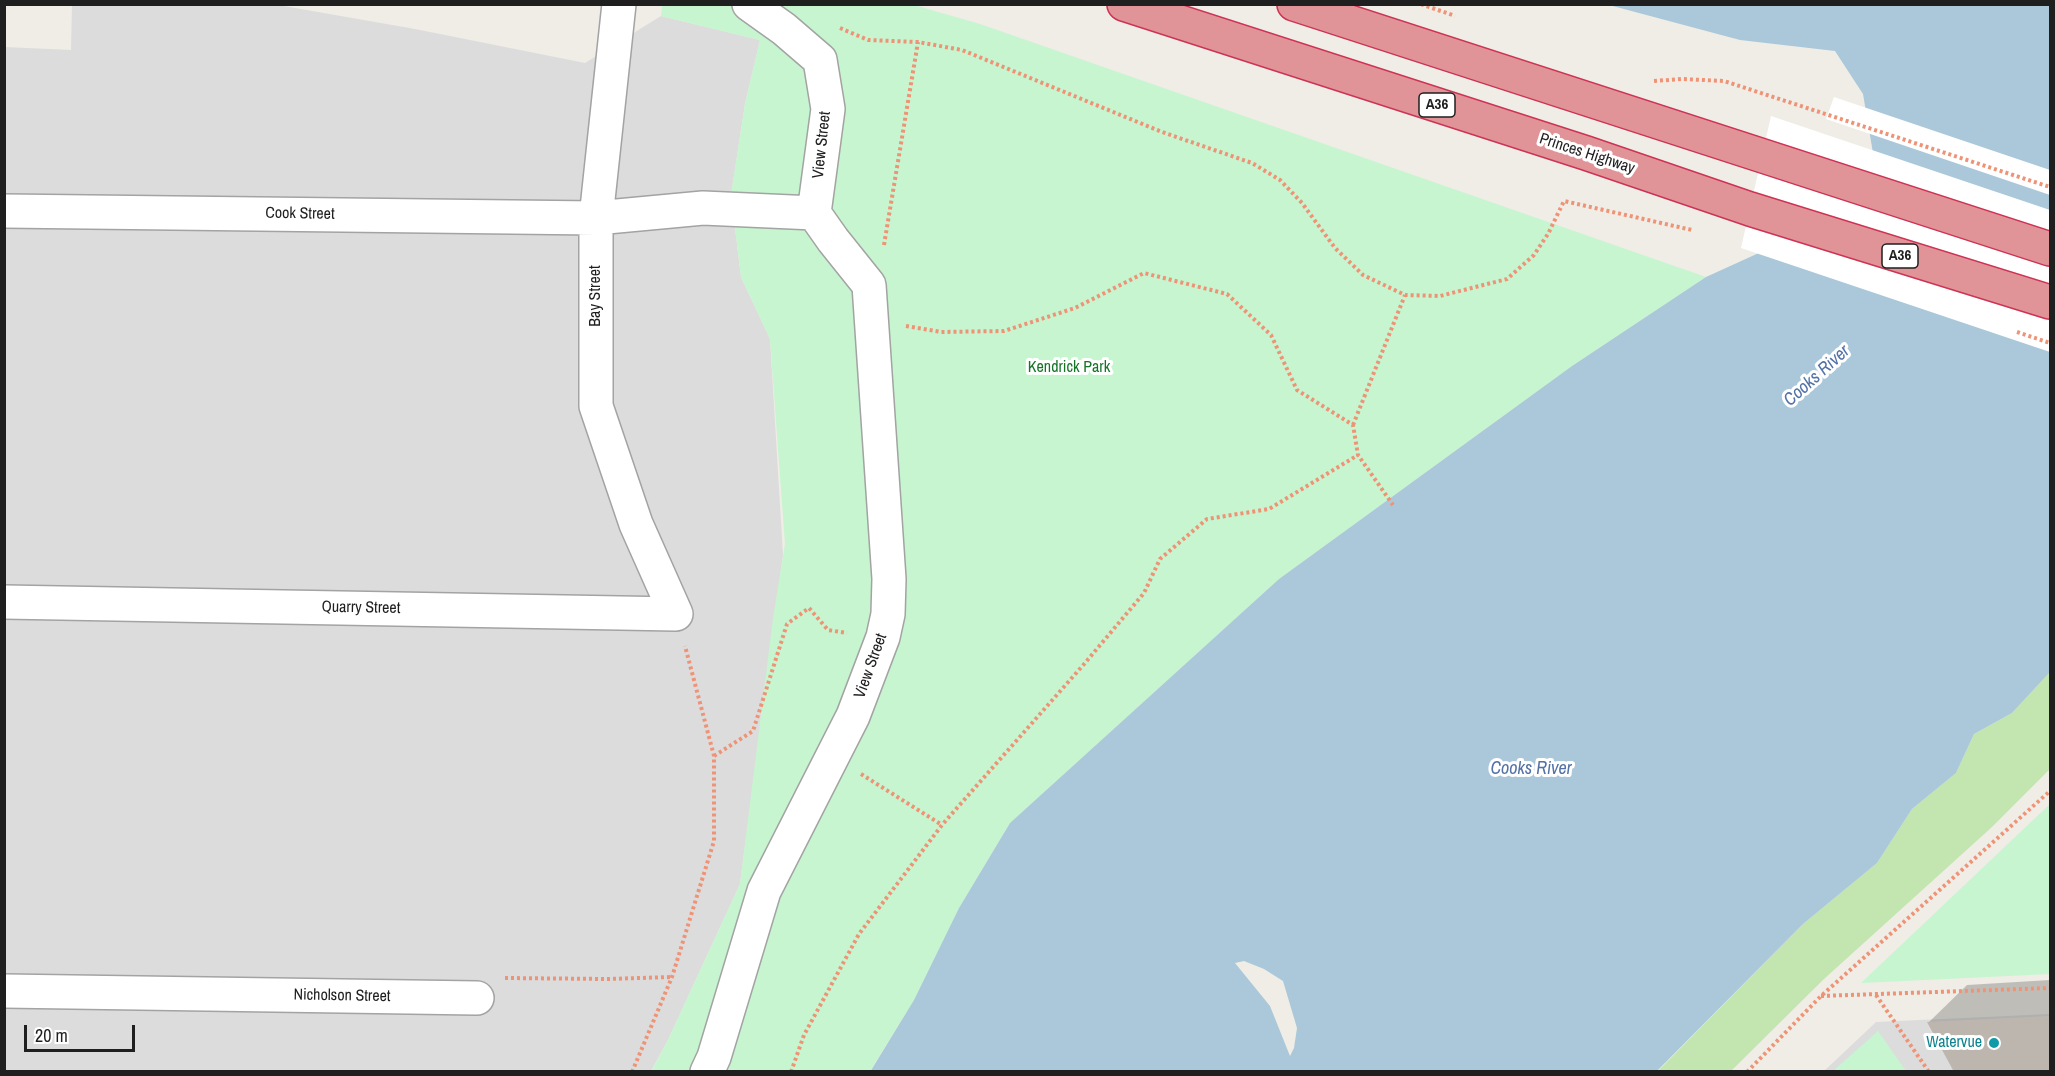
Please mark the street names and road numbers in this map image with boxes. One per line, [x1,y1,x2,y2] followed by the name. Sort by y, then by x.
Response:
[1419,93,1455,117] road number: A36
[809,110,835,180] street label: View Street
[1537,130,1637,178] street label: Princes Highway
[265,204,335,224] street label: Cook Street
[1882,244,1918,268] road number: A36
[586,265,606,327] street label: Bay Street
[321,598,401,618] street label: Quarry Street
[850,631,892,701] street label: View Street
[293,986,391,1006] street label: Nicholson Street

